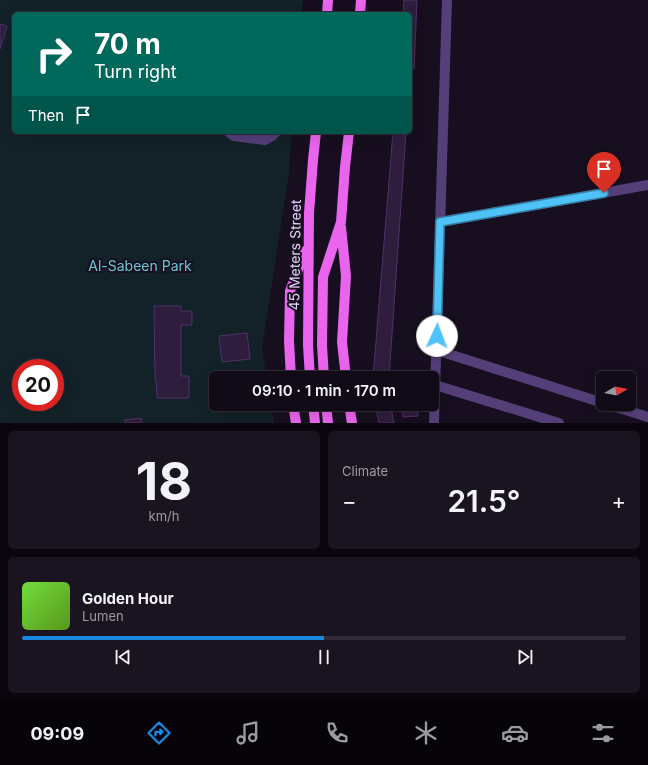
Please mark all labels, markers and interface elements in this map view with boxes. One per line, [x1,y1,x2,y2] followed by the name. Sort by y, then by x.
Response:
[94,27,161,61] text: 70 m
[28,28,80,80] icon: right
[94,61,177,82] text: Turn right
[72,104,94,126] icon: arrive
[28,106,64,125] text: Then
[587,152,621,193] pin
[593,158,615,180] icon: arrive
[285,199,304,311] street label: 45 Meters Street
[88,257,192,274] park label: Al-Sabeen Park
[416,315,458,357] position arrow
[12,359,64,411] speed limit sign: 20
[596,371,636,411] north arrow
[596,371,636,411] map controls
[252,381,396,400] text: 09:10 · 1 min · 170 m
[136,450,192,513] text: 18
[342,463,388,479] text: Climate
[447,483,521,519] text: 21.5°
[342,488,357,514] text: −
[611,488,626,514] text: +
[149,508,179,524] text: km/h
[82,589,174,608] text: Golden Hour
[82,608,124,624] text: Lumen
[112,646,134,668] icon: previous
[313,646,335,668] icon: pause
[514,646,536,668] icon: next
[145,719,173,747] icon: directions
[234,719,262,747] icon: music
[323,719,351,747] icon: phone
[412,719,440,747] icon: climate
[501,719,529,747] icon: car
[589,719,617,747] icon: filters
[30,723,84,744] text: 09:09

